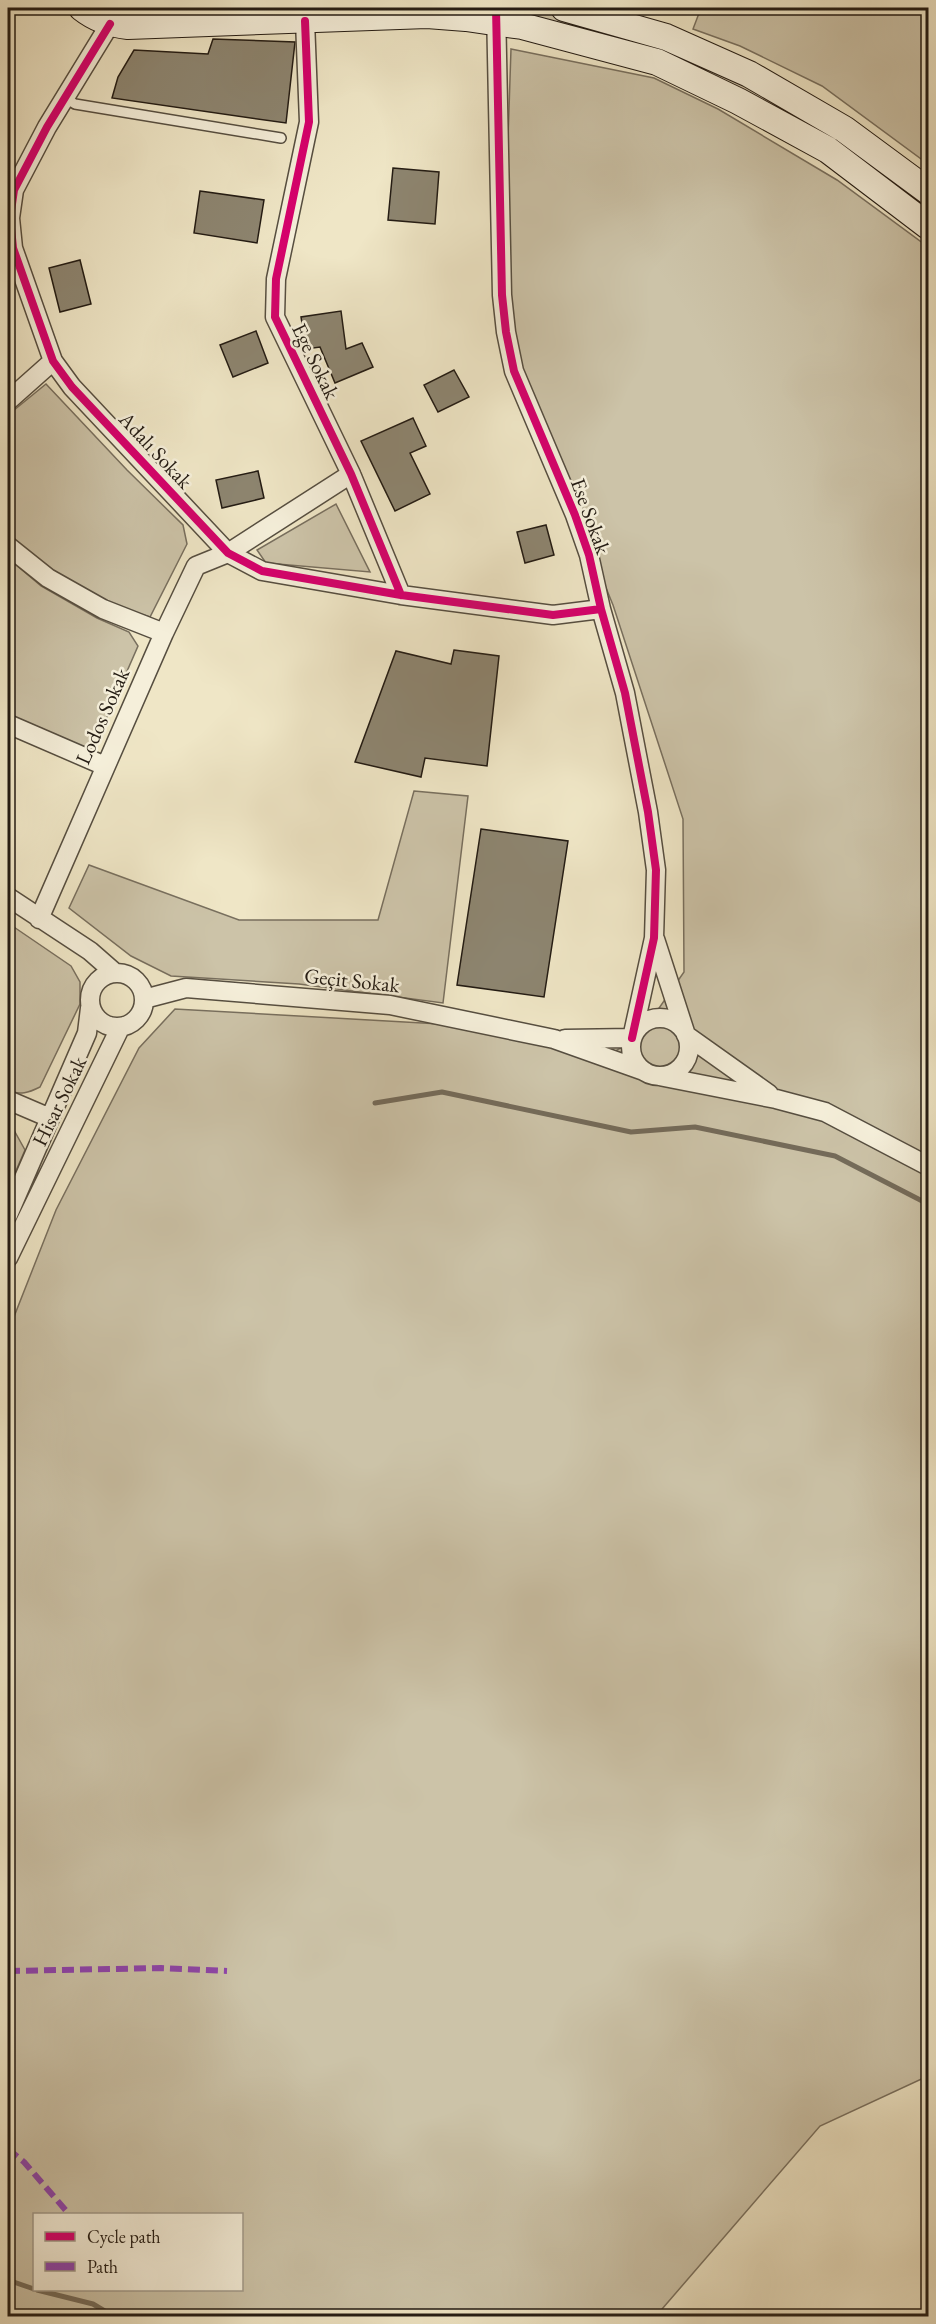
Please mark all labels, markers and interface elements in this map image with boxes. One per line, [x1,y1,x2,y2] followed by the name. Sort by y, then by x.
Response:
[286,319,346,404] street label: Ege Sokak
[113,405,199,495] street label: Adalı Sokak
[565,474,618,559] street label: Ese Sokak
[69,663,136,768] street label: Lodos Sokak
[303,962,402,999] street label: Geçit Sokak
[26,1051,93,1150] street label: Hisar Sokak
[33,2213,243,2291] legend
[87,2225,161,2248] text: Cycle path
[87,2255,118,2278] text: Path

